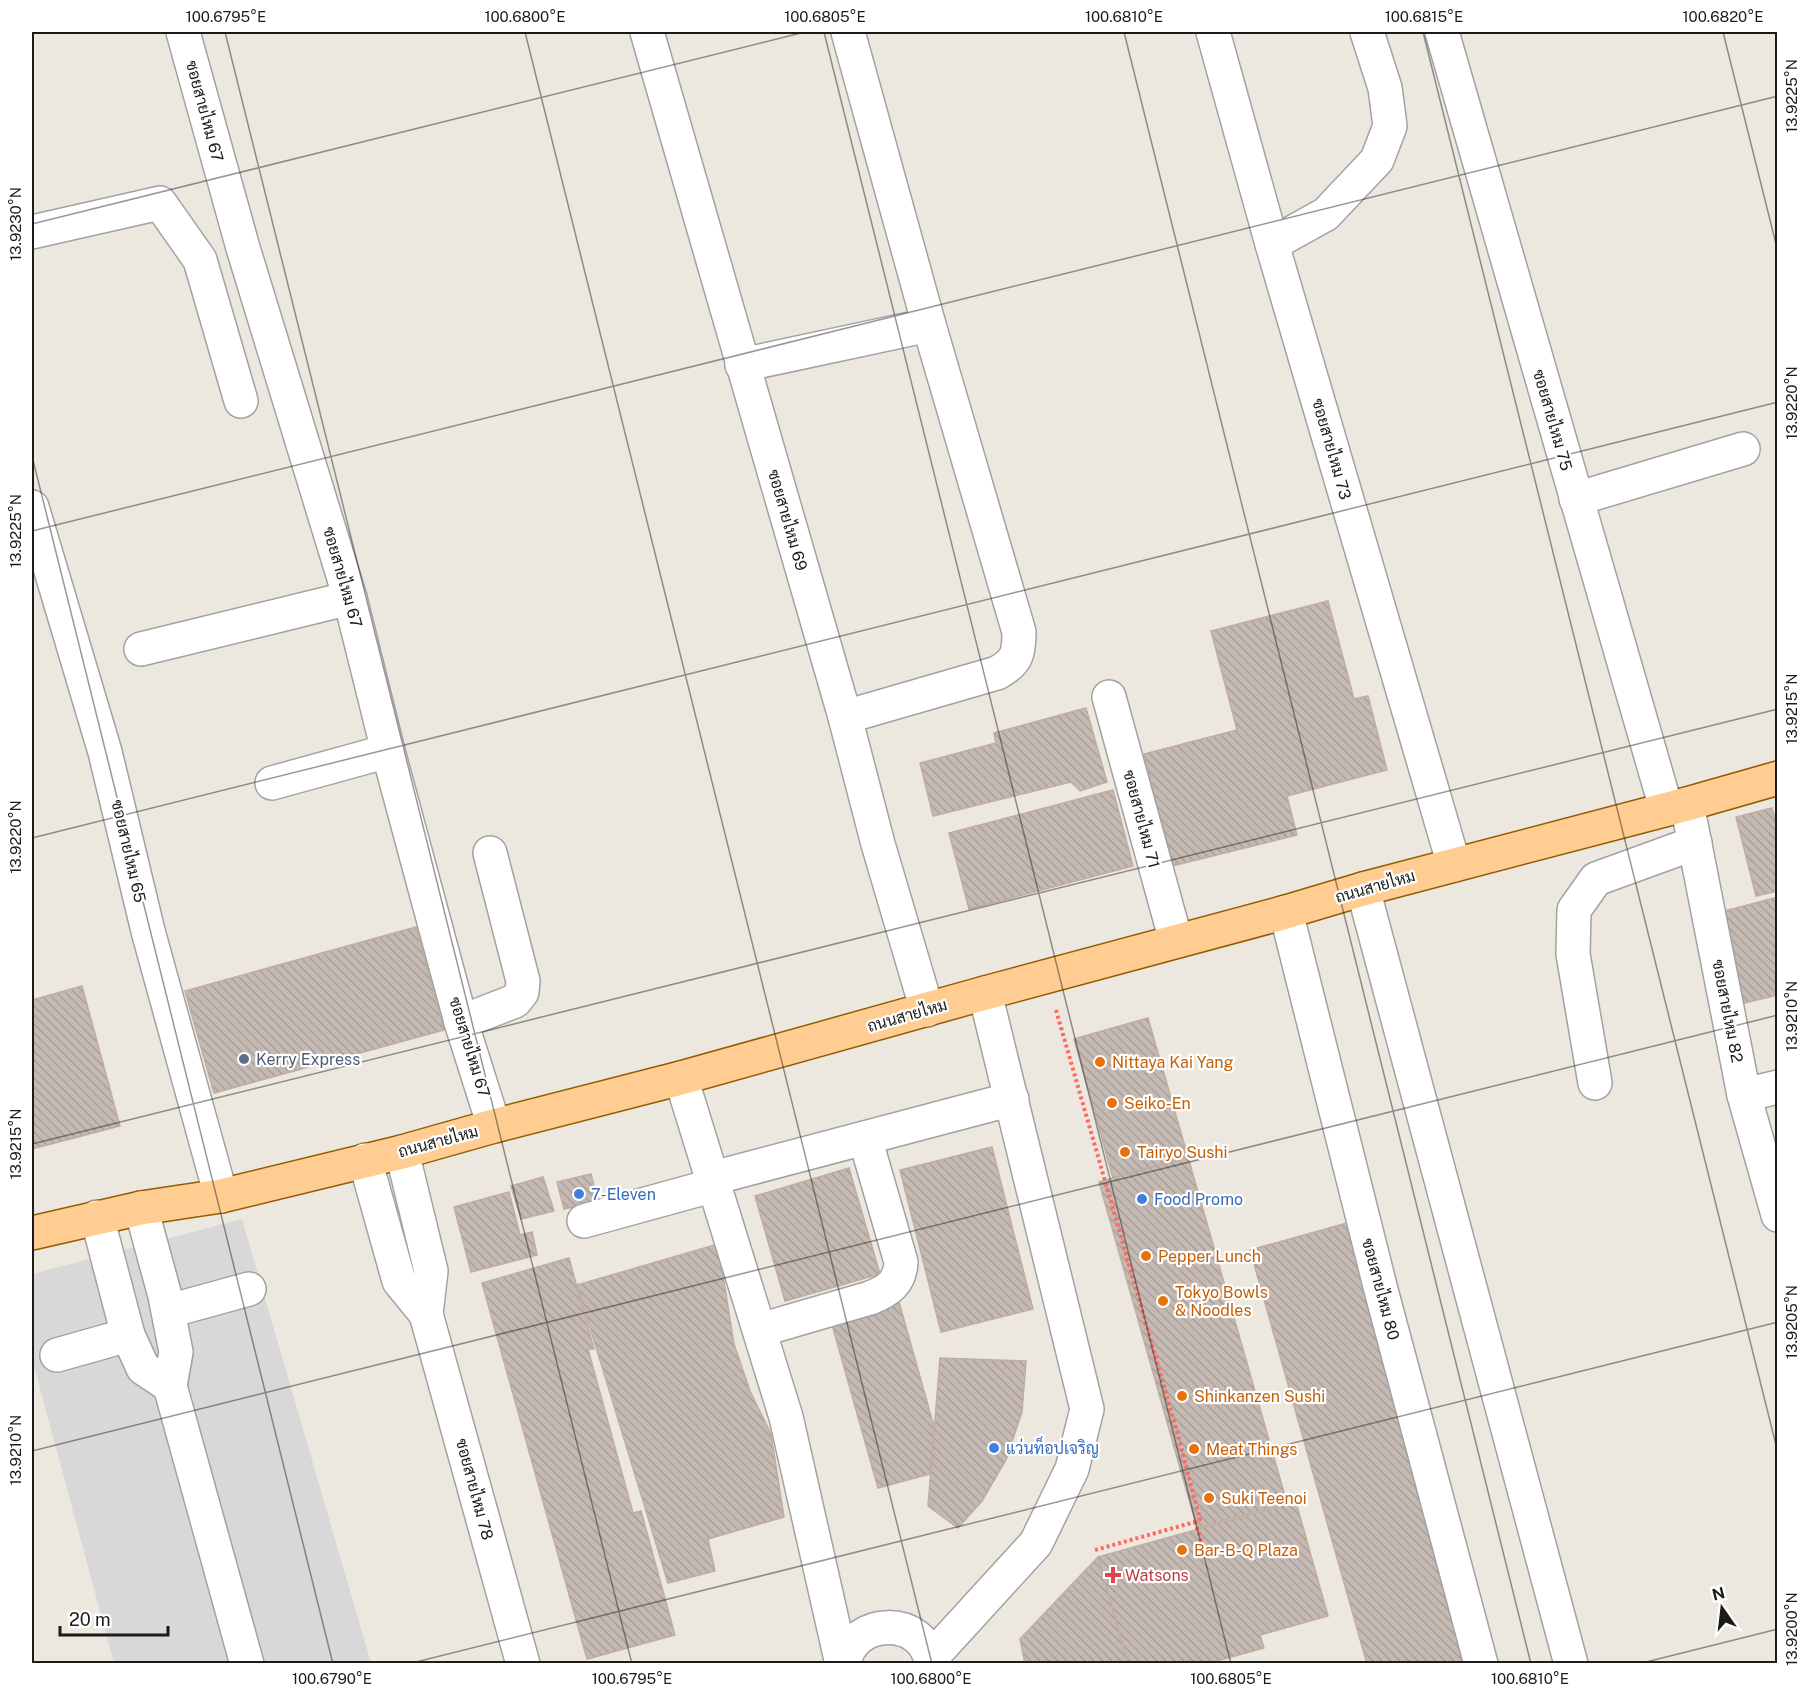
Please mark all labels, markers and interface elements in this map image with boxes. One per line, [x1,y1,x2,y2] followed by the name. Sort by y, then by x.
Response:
[186,8,266,25] text: 100.6795°E
[484,8,566,25] text: 100.6800°E
[784,8,866,25] text: 100.6805°E
[1085,8,1163,25] text: 100.6810°E
[1385,8,1463,25] text: 100.6815°E
[1682,8,1764,25] text: 100.6820°E
[182,58,229,164] street label: ซอยสายไหม 67
[1783,59,1800,133] text: 13.9225°N
[7,187,24,261] text: 13.9230°N
[1783,366,1800,440] text: 13.9220°N
[1529,367,1578,473] street label: ซอยสายไหม 75
[1308,396,1357,502] street label: ซอยสายไหม 73
[764,467,813,573] street label: ซอยสายไหม 69
[7,494,24,568] text: 13.9225°N
[319,524,368,630] street label: ซอยสายไหม 67
[1783,673,1800,745] text: 13.9215°N
[1119,767,1166,870] street label: ซอยสายไหม 71
[107,797,152,904] street label: ซอยสายไหม 65
[7,800,24,874] text: 13.9220°N
[1332,864,1417,907] street label: ถนนสายไหม
[1708,958,1749,1064] street label: ซอยสายไหม 82
[1783,981,1800,1051] text: 13.9210°N
[864,993,949,1036] street label: ถนนสายไหม
[445,994,496,1100] street label: ซอยสายไหม 67
[256,1050,360,1069] place label: Kerry Express
[237,1052,251,1066] marker: Kerry Express
[1112,1053,1234,1072] place label: Nittaya Kai Yang
[1093,1055,1107,1069] marker: Nittaya Kai Yang
[1124,1094,1191,1113] place label: Seiko-En
[1105,1096,1119,1110] marker: Seiko-En
[7,1108,24,1180] text: 13.9215°N
[395,1120,480,1161] street label: ถนนสายไหม
[1137,1143,1227,1162] place label: Tairyo Sushi
[1118,1145,1132,1159] marker: Tairyo Sushi
[591,1185,656,1204] place label: 7-Eleven
[572,1187,586,1201] marker: 7-Eleven
[1154,1190,1243,1209] place label: Food Promo
[1135,1192,1149,1206] marker: Food Promo
[1358,1236,1405,1342] street label: ซอยสายไหม 80
[1158,1247,1261,1266] place label: Pepper Lunch
[1139,1249,1153,1263] marker: Pepper Lunch
[1175,1283,1268,1320] place label: Tokyo Bowls & Noodles
[1783,1285,1800,1359] text: 13.9205°N
[1156,1294,1170,1308] marker: Tokyo Bowls & Noodles
[1194,1387,1325,1406] place label: Shinkanzen Sushi
[1175,1389,1189,1403] marker: Shinkanzen Sushi
[7,1415,24,1485] text: 13.9210°N
[1006,1435,1099,1458] place label: แว่นท็อปเจริญ
[452,1436,499,1542] street label: ซอยสายไหม 78
[1206,1440,1297,1459] place label: Meat Things
[987,1441,1001,1455] marker: แว่นท็อปเจริญ
[1187,1442,1201,1456] marker: Meat Things
[1221,1489,1307,1508] place label: Suki Teenoi
[1202,1491,1216,1505] marker: Suki Teenoi
[1194,1541,1298,1560] place label: Bar-B-Q Plaza
[1175,1543,1189,1557] marker: Bar-B-Q Plaza
[1125,1566,1189,1585] place label: Watsons
[1106,1568,1120,1582] marker: Watsons
[1692,1578,1752,1638] north arrow
[1710,1583,1727,1605] text: N
[1783,1592,1800,1666] text: 13.9200°N
[60,1599,168,1637] scale bar
[69,1609,111,1630] text: 20 m
[292,1670,372,1687] text: 100.6790°E
[592,1670,672,1687] text: 100.6795°E
[890,1670,972,1687] text: 100.6800°E
[1190,1670,1272,1687] text: 100.6805°E
[1491,1670,1569,1687] text: 100.6810°E

